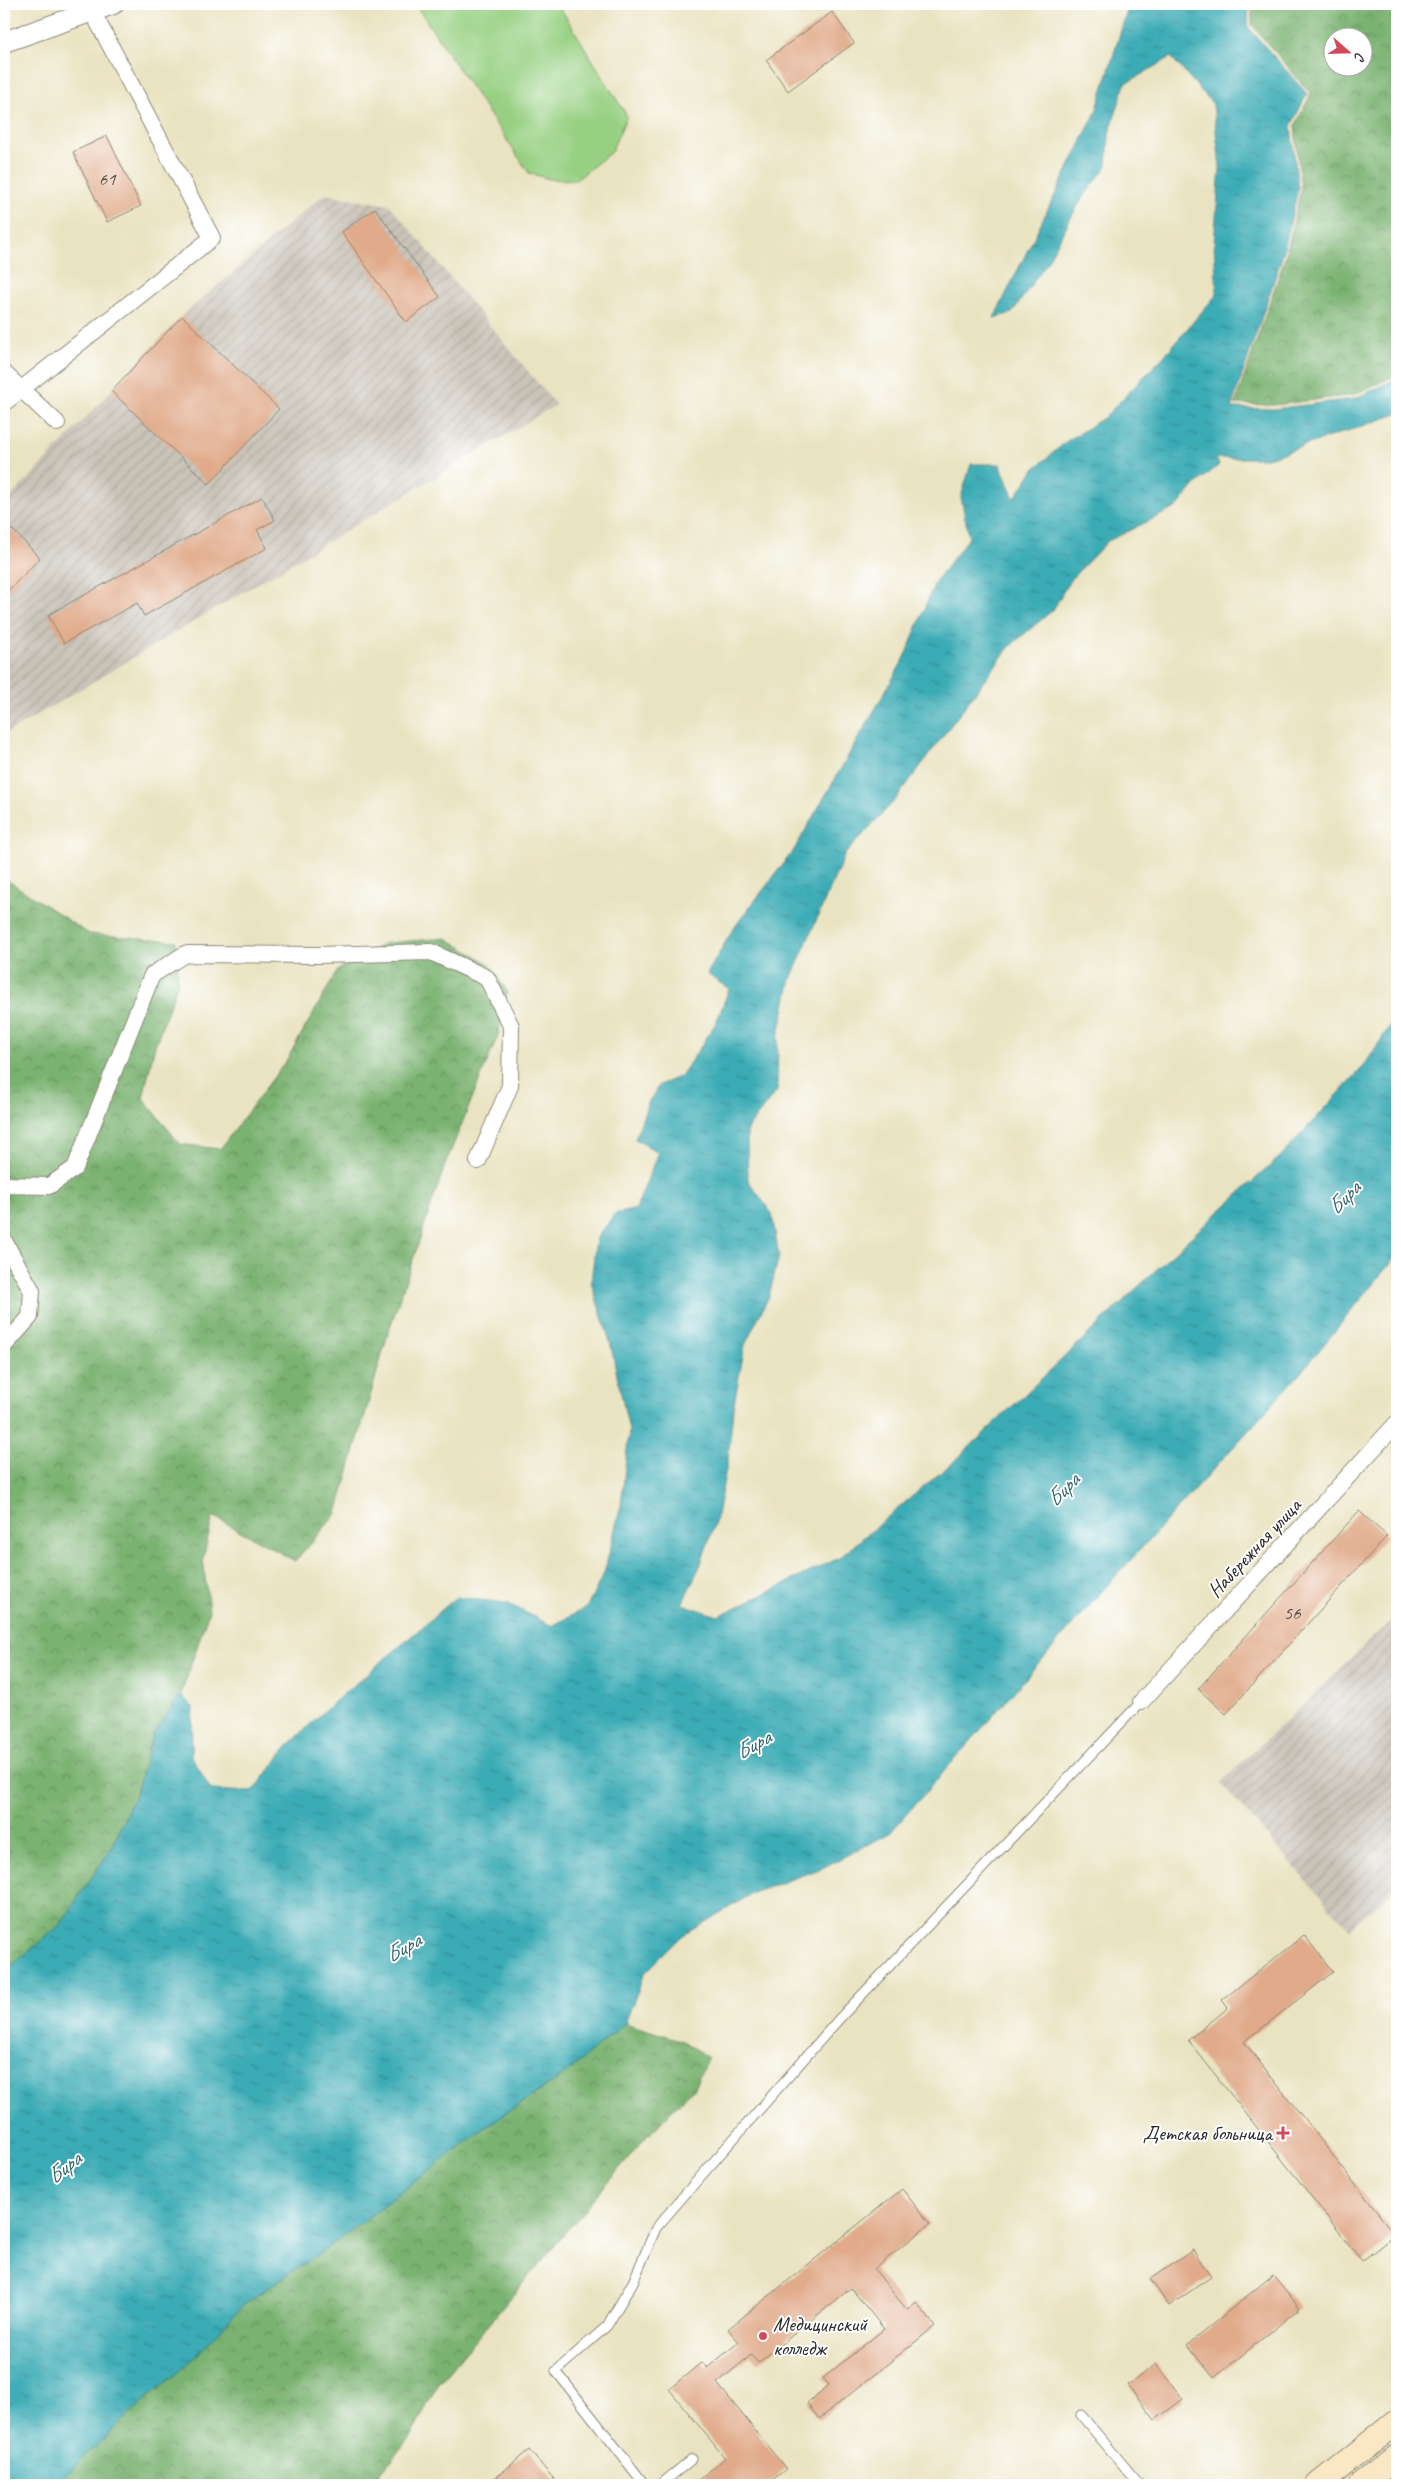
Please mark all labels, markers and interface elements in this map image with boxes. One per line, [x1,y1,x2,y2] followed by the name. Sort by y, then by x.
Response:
[1324,28,1374,78] north arrow
[1350,50,1369,64] text: С
[98,167,117,191] house number: 61
[1321,1174,1368,1221] water label: Бира
[1040,1466,1087,1513] water label: Бира
[1202,1492,1308,1603] street label: Набережная улица
[1283,1601,1302,1625] house number: 56
[730,1723,778,1766] water label: Бира
[380,1926,428,1969] water label: Бира
[1143,2120,1274,2146] place label: Детская больница
[1276,2126,1290,2140] marker: Детская больница
[41,2144,89,2190] water label: Бира
[773,2311,868,2361] place label: Медицинский колледж
[757,2330,769,2342] marker: Медицинский колледж

